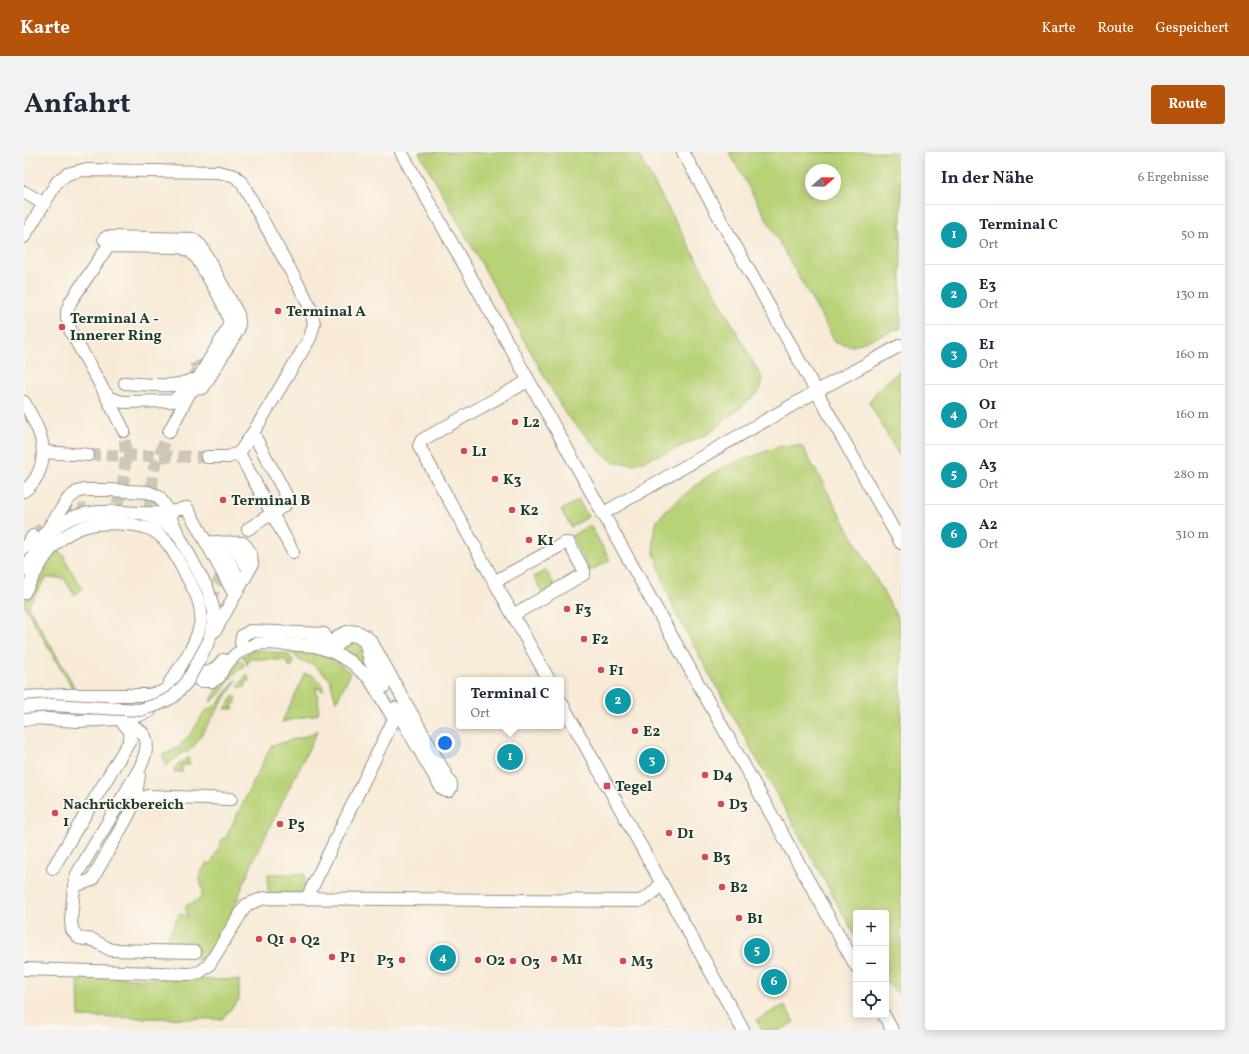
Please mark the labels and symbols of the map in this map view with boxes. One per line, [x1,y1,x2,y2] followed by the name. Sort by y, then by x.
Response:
[805,164,841,200] north arrow
[286,302,366,323] place label: Terminal A
[273,306,283,316] marker: Terminal A
[70,309,162,347] place label: Terminal A - Innerer Ring
[57,322,67,332] marker: Terminal A - Innerer Ring
[523,413,540,434] place label: L2
[510,417,520,427] marker: L2
[472,442,487,463] place label: L1
[459,446,469,456] marker: L1
[503,470,522,491] place label: K3
[490,474,500,484] marker: K3
[231,491,310,512] place label: Terminal B
[218,495,228,505] marker: Terminal B
[520,501,539,522] place label: K2
[507,505,517,515] marker: K2
[537,531,554,552] place label: K1
[524,535,534,545] marker: K1
[575,600,592,621] place label: F3
[562,604,572,614] marker: F3
[592,630,609,651] place label: F2
[579,634,589,644] marker: F2
[609,661,624,682] place label: F1
[596,665,606,675] marker: F1
[605,686,631,716] pin: 2
[643,722,660,743] place label: E2
[630,726,640,736] marker: E2
[435,733,455,753] your location
[497,742,523,772] pin: 1
[639,746,665,776] pin: 3
[713,766,733,787] place label: D4
[700,770,710,780] marker: D4
[615,777,652,798] place label: Tegel
[602,781,612,791] marker: Tegel
[63,795,184,833] place label: Nachrückbereich 1
[729,795,748,816] place label: D3
[716,799,726,809] marker: D3
[50,808,60,818] marker: Nachrückbereich 1
[288,815,305,836] place label: P5
[275,819,285,829] marker: P5
[677,824,694,845] place label: D1
[664,828,674,838] marker: D1
[713,848,731,869] place label: B3
[700,852,710,862] marker: B3
[730,878,748,899] place label: B2
[717,882,727,892] marker: B2
[747,909,763,930] place label: B1
[734,913,744,923] marker: B1
[267,930,284,951] place label: Q1
[301,931,320,952] place label: Q2
[254,934,264,944] marker: Q1
[288,935,298,945] marker: Q2
[744,936,770,966] pin: 5
[430,943,456,973] pin: 4
[340,948,356,969] place label: P1
[562,950,583,971] place label: M1
[377,951,394,972] place label: P3
[486,951,505,972] place label: O2
[327,952,337,962] marker: P1
[521,952,540,973] place label: O3
[631,952,653,973] place label: M3
[549,954,559,964] marker: M1
[397,955,407,965] marker: P3
[473,955,483,965] marker: O2
[508,956,518,966] marker: O3
[618,956,628,966] marker: M3
[761,967,787,997] pin: 6

